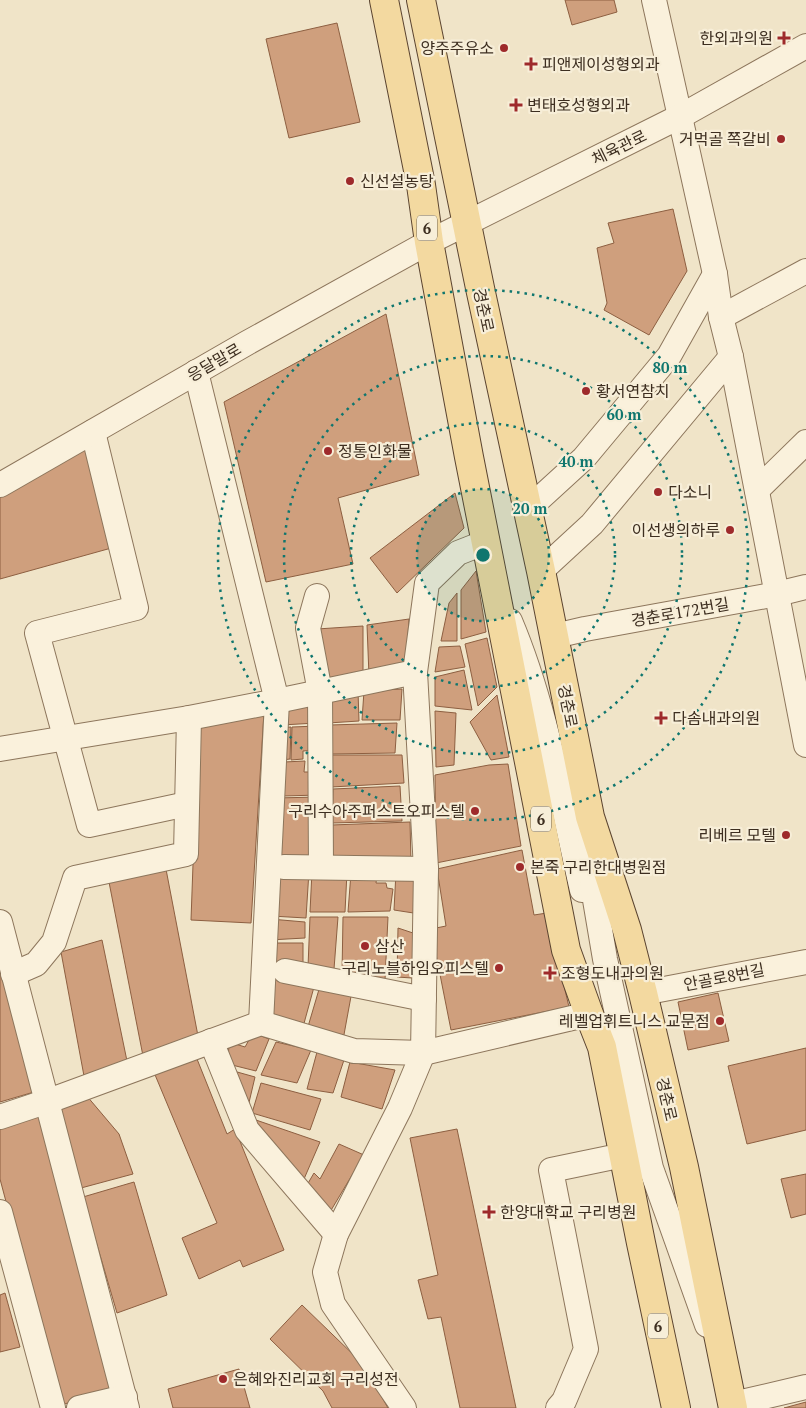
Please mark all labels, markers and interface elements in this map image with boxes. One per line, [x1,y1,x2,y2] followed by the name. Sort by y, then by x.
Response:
[699,27,773,49] place label: 한외과의원
[777,31,791,45] marker: 한외과의원
[420,37,494,59] place label: 양주주유소
[498,42,510,54] marker: 양주주유소
[542,53,660,75] place label: 피앤제이성형외과
[524,57,538,71] marker: 피앤제이성형외과
[527,94,630,116] place label: 변태호성형외과
[509,98,523,112] marker: 변태호성형외과
[588,124,651,170] street label: 체육관로
[679,128,771,150] place label: 거먹골 쪽갈비
[775,133,787,145] marker: 거먹골 쪽갈비
[360,170,434,192] place label: 신선설농탕
[344,175,356,187] marker: 신선설농탕
[417,216,437,240] road number: 6
[469,286,499,334] street label: 경춘로
[183,338,245,386] street label: 응달말로
[653,357,688,377] text: 80 m
[596,380,670,402] place label: 황서연참치
[580,385,592,397] marker: 황서연참치
[607,404,642,424] text: 60 m
[338,440,412,462] place label: 정통인화물
[322,445,334,457] marker: 정통인화물
[559,451,594,471] text: 40 m
[668,481,712,503] place label: 다소니
[652,486,664,498] marker: 다소니
[513,498,548,518] text: 20 m
[632,519,720,541] place label: 이선생의하루
[724,524,736,536] marker: 이선생의하루
[474,546,492,564] centre of rings
[629,593,731,631] street label: 경춘로172번길
[553,682,583,730] street label: 경춘로
[672,707,760,729] place label: 다솜내과의원
[654,711,668,725] marker: 다솜내과의원
[288,800,465,822] place label: 구리수아주퍼스트오피스텔
[469,805,481,817] marker: 구리수아주퍼스트오피스텔
[531,806,551,832] road number: 6
[699,824,776,846] place label: 리베르 모텔
[780,829,792,841] marker: 리베르 모텔
[530,856,666,878] place label: 본죽 구리한대병원점
[514,861,526,873] marker: 본죽 구리한대병원점
[375,935,405,957] place label: 삼산
[359,940,371,952] marker: 삼산
[342,957,489,979] place label: 구리노블하임오피스텔
[682,958,766,996] street label: 안골로8번길
[493,962,505,974] marker: 구리노블하임오피스텔
[561,962,664,984] place label: 조형도내과의원
[543,966,557,980] marker: 조형도내과의원
[559,1010,710,1032] place label: 레벨업휘트니스 교문점
[714,1015,726,1027] marker: 레벨업휘트니스 교문점
[651,1075,683,1123] street label: 경춘로
[500,1201,636,1223] place label: 한양대학교 구리병원
[482,1205,496,1219] marker: 한양대학교 구리병원
[648,1314,668,1338] road number: 6
[233,1368,399,1390] place label: 은혜와진리교회 구리성전
[217,1373,229,1385] marker: 은혜와진리교회 구리성전

